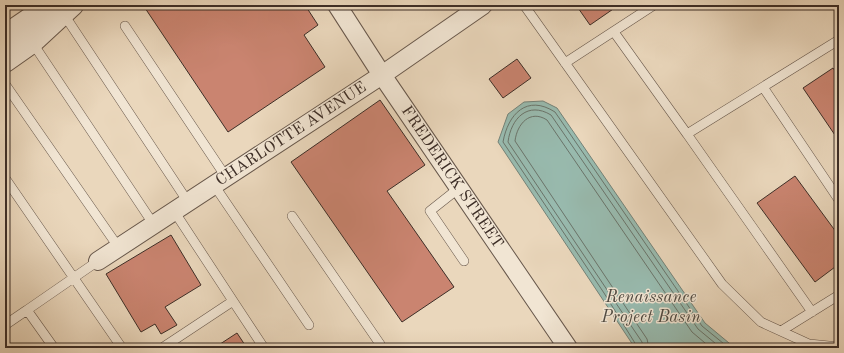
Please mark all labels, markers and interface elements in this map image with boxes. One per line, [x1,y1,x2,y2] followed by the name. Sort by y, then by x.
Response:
[213,79,369,189] street label: CHARLOTTE AVENUE
[398,103,506,251] street label: FREDERICK STREET
[600,289,701,326] water label: Renaissance Project Basin

